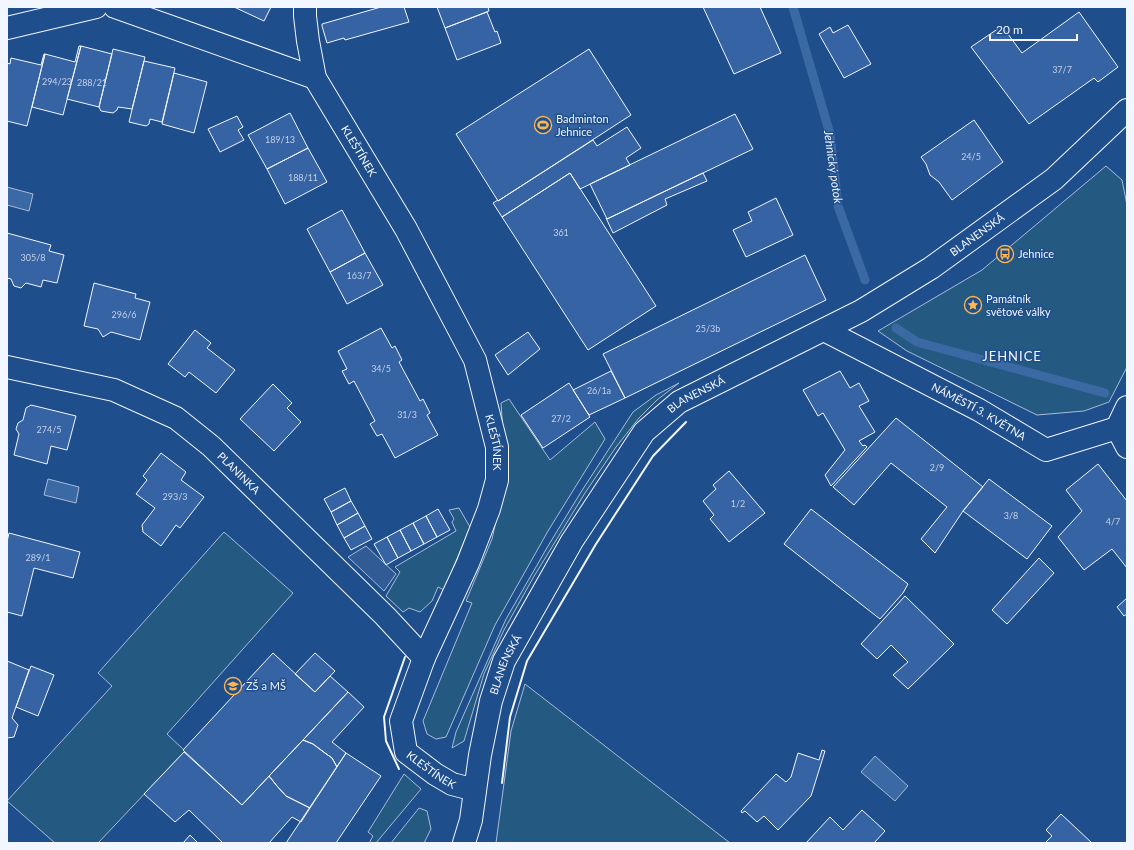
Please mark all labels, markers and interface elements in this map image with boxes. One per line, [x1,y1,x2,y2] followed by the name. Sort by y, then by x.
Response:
[990,16,1077,42] scale bar
[996,22,1023,37] text: 20 m
[1052,64,1072,75] house number: 37/7
[42,76,72,87] house number: 294/23
[77,77,107,88] house number: 288/21
[556,112,609,138] place label: Badminton Jehnice
[533,115,553,135] sports icon: Badminton Jehnice
[339,123,380,179] street label: KLEŠTÍNEK
[821,128,846,205] water label: Jehnický potok
[265,134,295,145] house number: 189/13
[961,151,981,162] house number: 24/5
[288,172,318,183] house number: 188/11
[947,210,1007,258] street label: BLANENSKÁ
[553,227,569,238] house number: 361
[995,244,1015,264] bus stop icon: Jehnice
[1018,247,1054,260] place label: Jehnice
[21,252,45,263] house number: 305/8
[347,270,371,281] house number: 163/7
[986,292,1051,318] place label: Památník světové války
[963,295,983,315] place icon: Památník světové války
[112,309,136,320] house number: 296/6
[696,323,720,334] house number: 25/3b
[982,348,1042,364] district label: JEHNICE
[371,363,391,374] house number: 34/5
[664,373,727,415] street label: BLANENSKÁ
[930,380,1029,443] street label: NÁMĚSTÍ 3. KVĚTNA
[587,385,611,396] house number: 26/1a
[397,409,417,420] house number: 31/3
[483,413,504,471] street label: KLEŠTÍNEK
[551,413,571,424] house number: 27/2
[37,424,61,435] house number: 274/5
[215,449,263,497] street label: PLANINKA
[930,462,944,473] house number: 2/9
[163,491,187,502] house number: 293/3
[731,498,745,509] house number: 1/2
[1004,510,1018,521] house number: 3/8
[1106,516,1120,527] house number: 4/7
[26,552,50,563] house number: 289/1
[487,632,524,696] street label: BLANENSKÁ
[223,676,243,696] school or university icon: ZŠ a MŠ
[246,679,286,692] place label: ZŠ a MŠ
[404,748,459,791] street label: KLEŠTÍNEK

